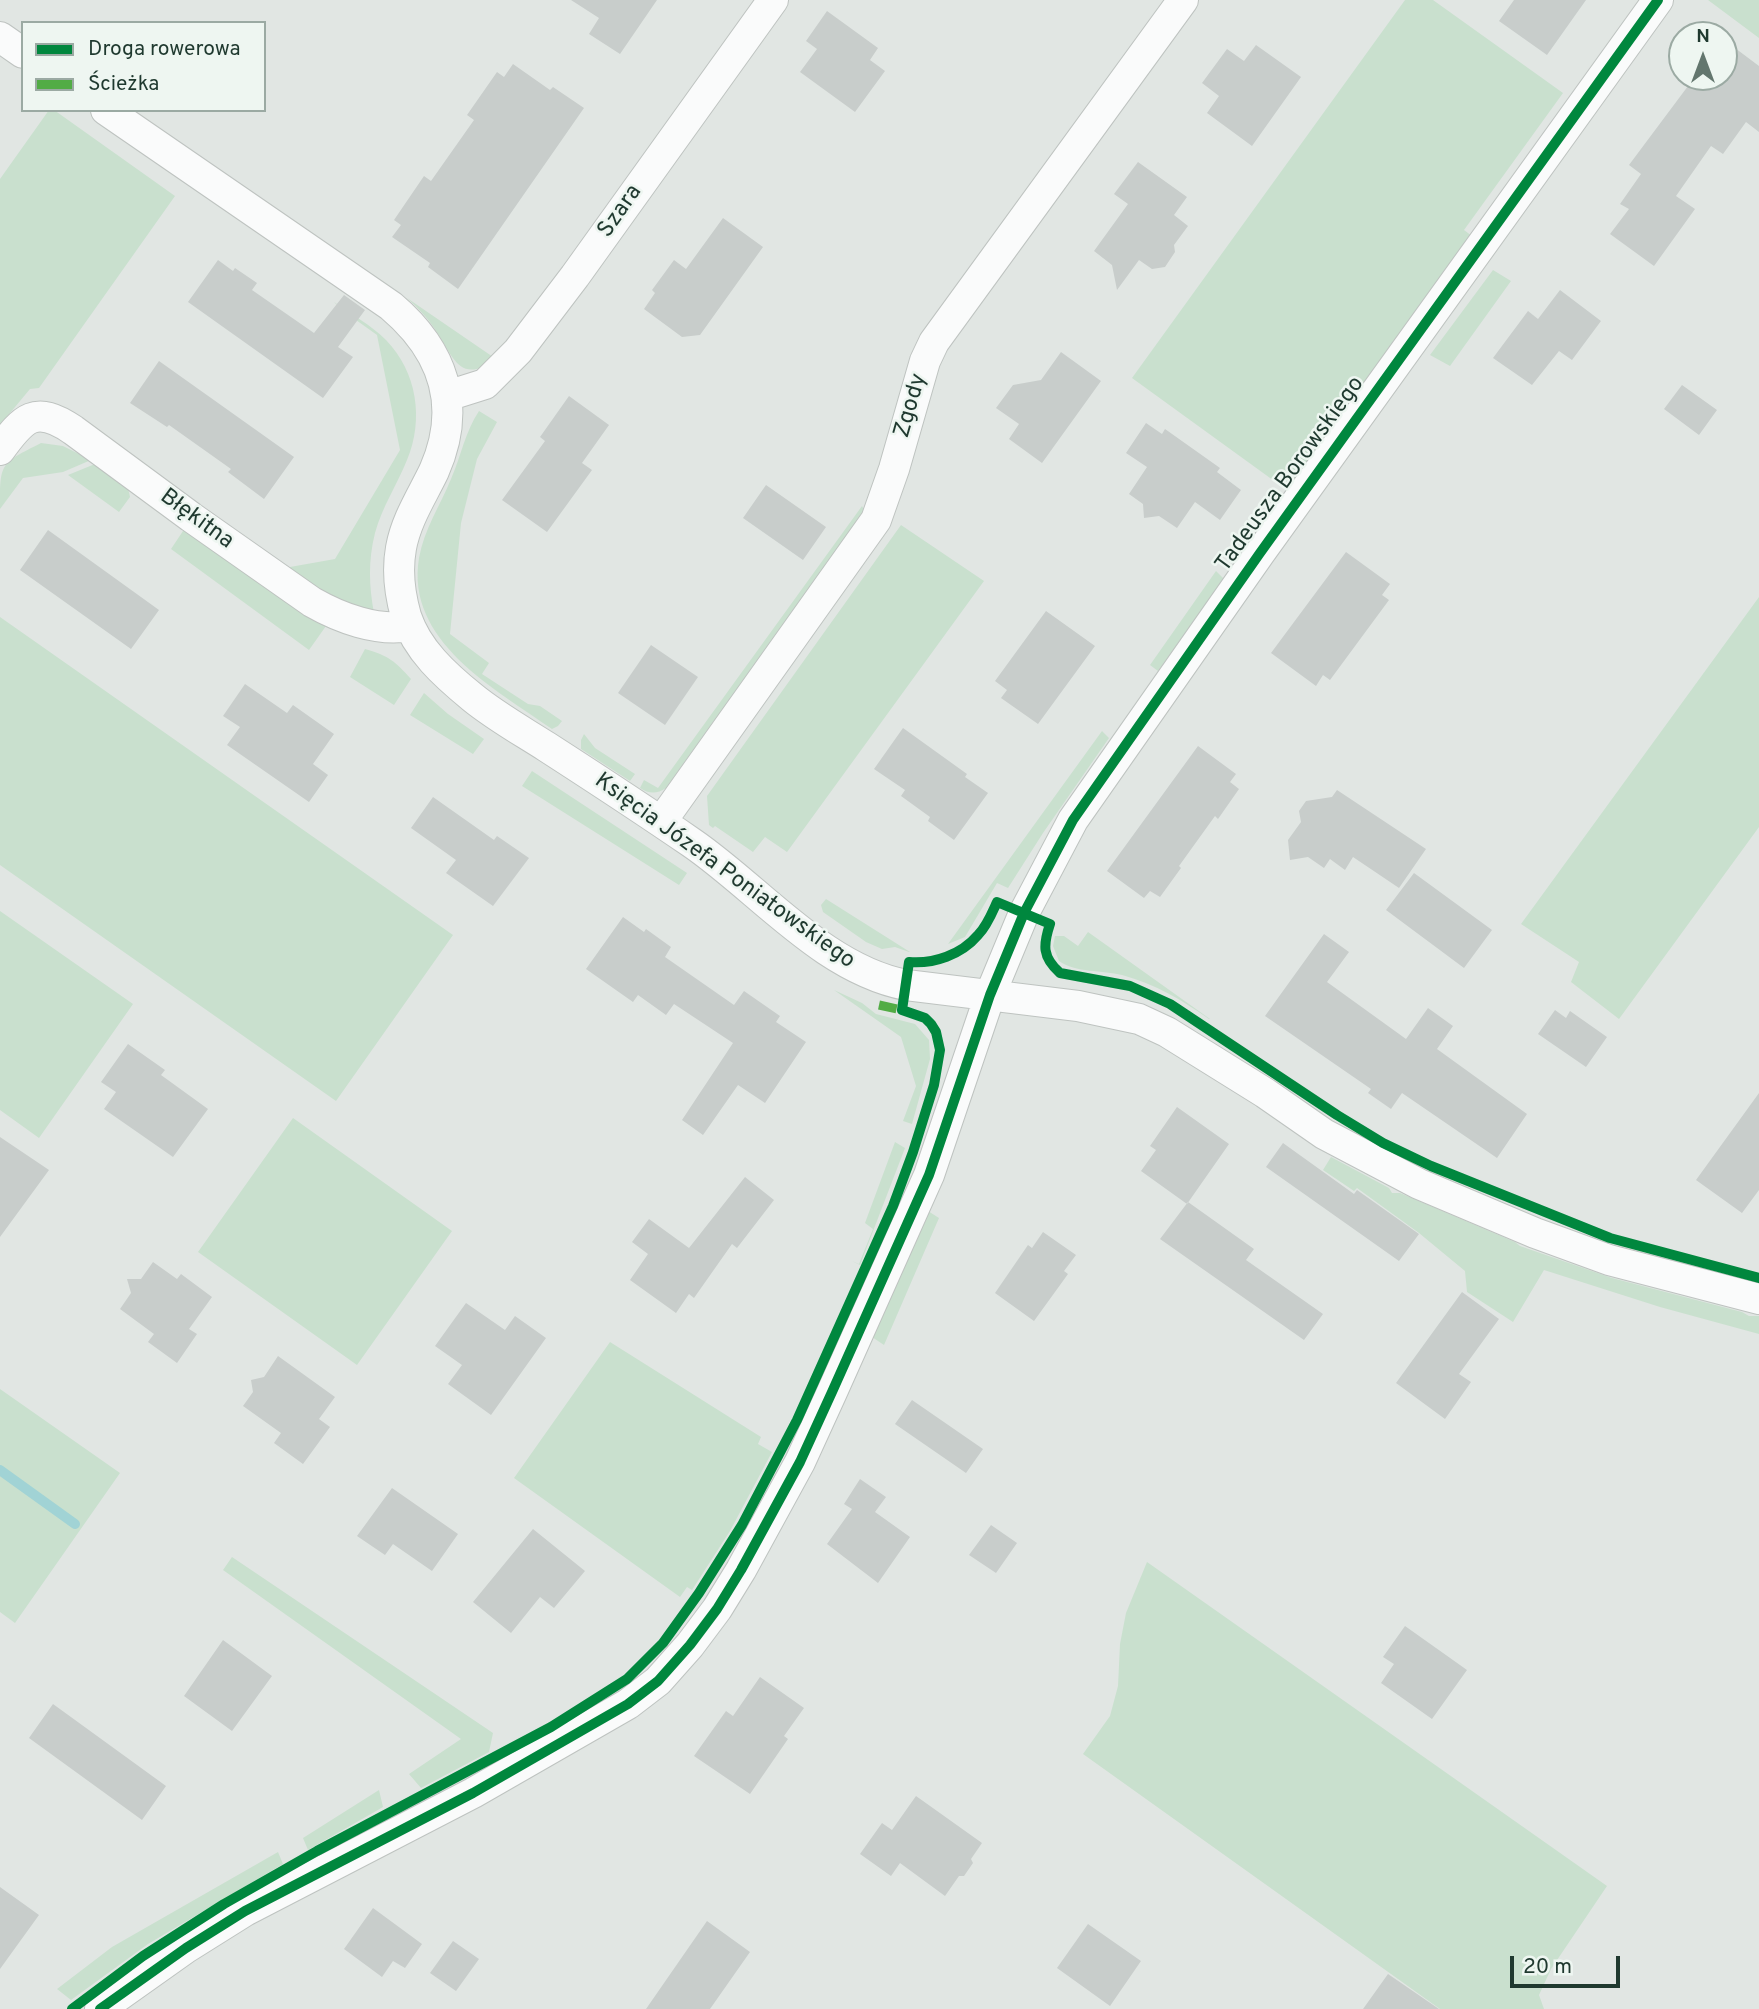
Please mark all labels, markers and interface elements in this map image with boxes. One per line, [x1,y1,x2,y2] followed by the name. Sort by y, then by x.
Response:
[21,21,266,112] legend
[1668,21,1738,91] north arrow
[1696,25,1710,49] text: N
[88,36,241,63] text: Droga rowerowa
[88,71,159,98] text: Ścieżka
[593,180,649,244] street label: Szara
[890,371,934,441] street label: Zgody
[1211,372,1371,578] street label: Tadeusza Borowskiego
[154,484,238,556] street label: Błękitna
[588,768,860,976] street label: Księcia Józefa Poniatowskiego
[1514,1942,1624,1986] scale bar
[1523,1954,1572,1981] text: 20 m

